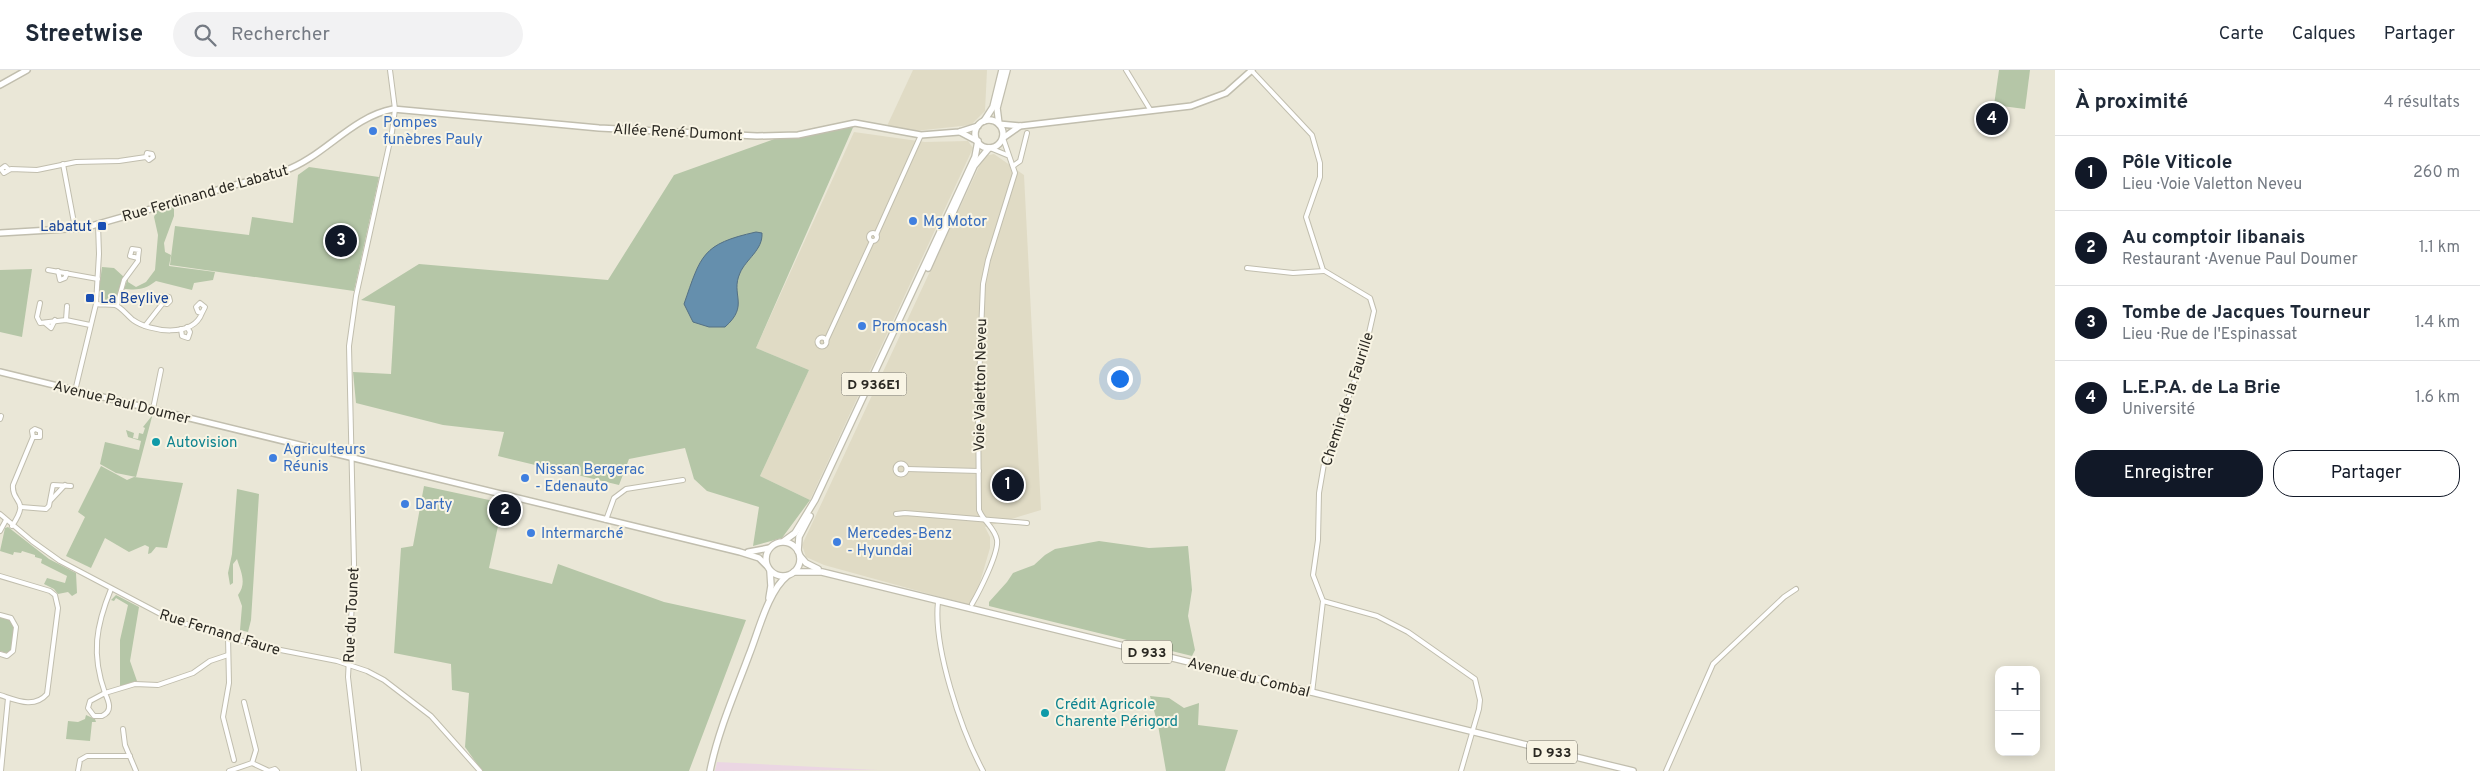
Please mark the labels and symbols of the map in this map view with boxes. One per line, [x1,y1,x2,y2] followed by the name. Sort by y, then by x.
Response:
[1976,100,2008,138] pin: 4
[383,114,483,150] place label: Pompes funèbres Pauly
[613,121,743,146] street label: Allée René Dumont
[367,125,379,137] marker: Pompes funèbres Pauly
[120,162,291,227] street label: Rue Ferdinand de Labatut
[923,213,987,232] place label: Mg Motor
[907,215,919,227] marker: Mg Motor
[40,218,92,237] place label: Labatut
[96,220,108,232] marker: Labatut
[325,222,357,260] pin: 3
[100,290,169,309] place label: La Beylive
[84,292,96,304] marker: La Beylive
[872,318,947,337] place label: Promocash
[971,318,992,452] street label: Voie Valetton Neveu
[856,320,868,332] marker: Promocash
[1318,330,1379,469] street label: Chemin de la Faurille
[1107,366,1133,392] your location
[842,372,906,396] road number: D 936E1
[51,377,192,430] street label: Avenue Paul Doumer
[166,434,237,453] place label: Autovision
[150,436,162,448] marker: Autovision
[283,441,366,477] place label: Agriculteurs Réunis
[267,452,279,464] marker: Agriculteurs Réunis
[535,461,645,497] place label: Nissan Bergerac - Edenauto
[992,466,1024,504] pin: 1
[519,472,531,484] marker: Nissan Bergerac - Edenauto
[489,491,521,529] pin: 2
[415,496,453,515] place label: Darty
[399,498,411,510] marker: Darty
[541,525,624,544] place label: Intermarché
[847,525,952,561] place label: Mercedes-Benz - Hyundai
[525,527,537,539] marker: Intermarché
[831,536,843,548] marker: Mercedes-Benz - Hyundai
[340,567,364,664] street label: Rue du Tounet
[157,606,282,661] street label: Rue Fernand Faure
[1122,640,1172,664] road number: D 933
[1186,654,1312,703] street label: Avenue du Combal
[1055,696,1178,732] place label: Crédit Agricole Charente Périgord
[1039,707,1051,719] marker: Crédit Agricole Charente Périgord
[1527,740,1577,764] road number: D 933

